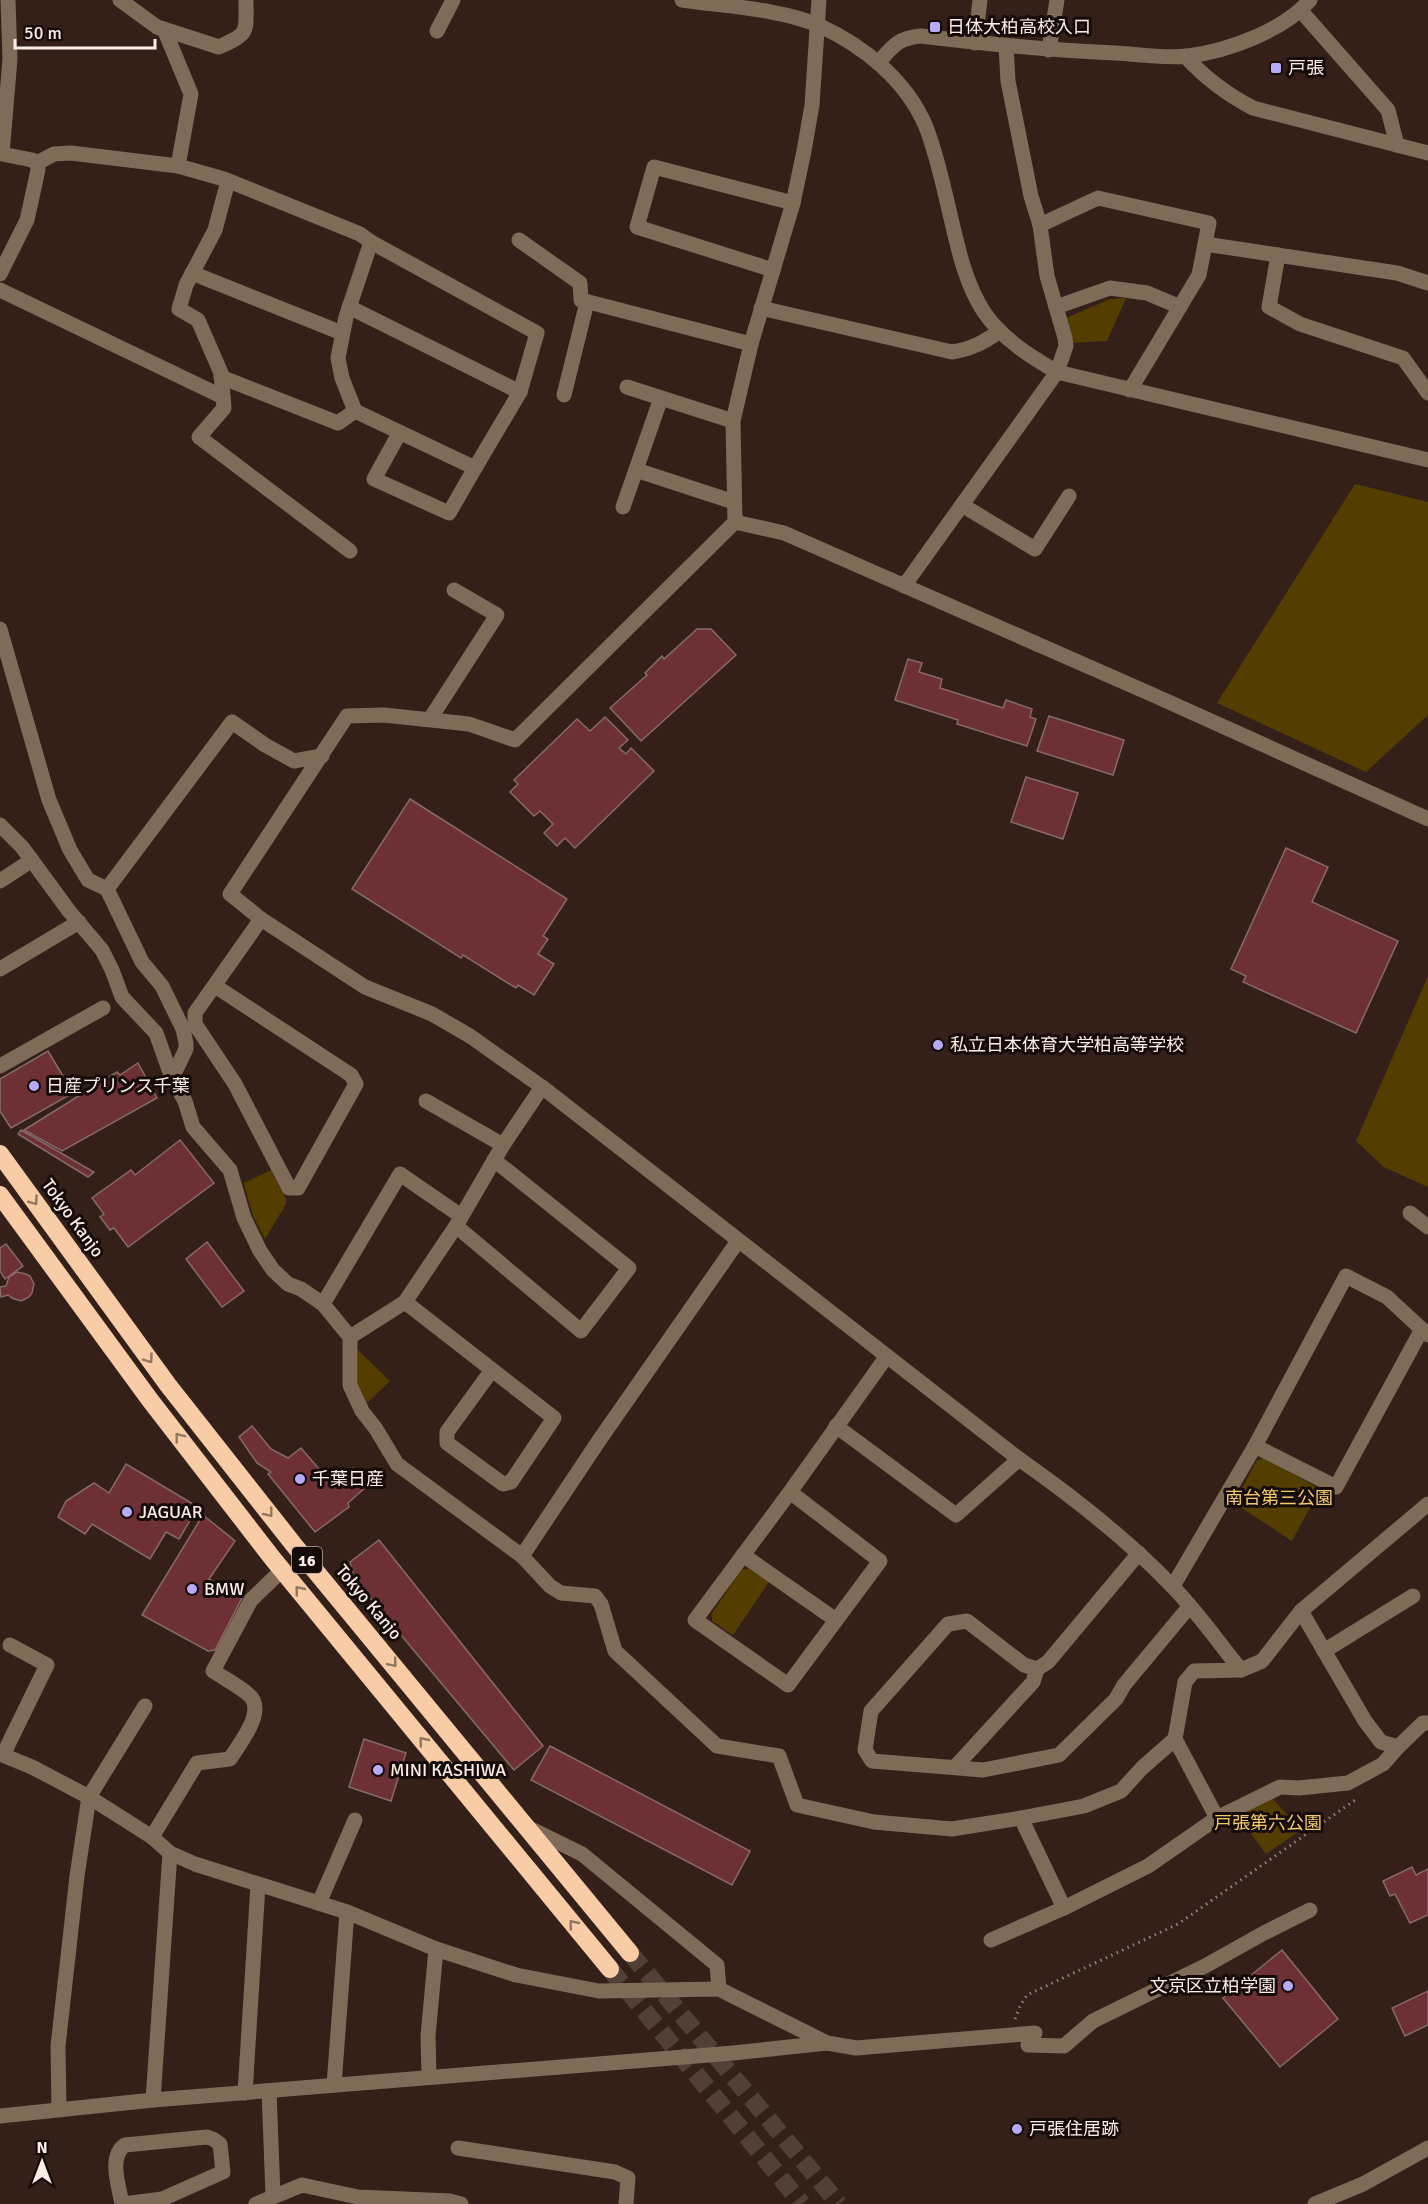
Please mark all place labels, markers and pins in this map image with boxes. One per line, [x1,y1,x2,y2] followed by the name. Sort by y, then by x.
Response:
[947,16,1091,38] place label: 日体大柏高校入口
[928,20,942,34] marker: 日体大柏高校入口
[1288,57,1324,79] place label: 戸張
[1269,61,1283,75] marker: 戸張
[950,1034,1184,1056] place label: 私立日本体育大学柏高等学校
[931,1038,945,1052] marker: 私立日本体育大学柏高等学校
[46,1075,190,1097] place label: 日産プリンス千葉
[27,1079,41,1093] marker: 日産プリンス千葉
[312,1468,384,1490] place label: 千葉日産
[293,1472,307,1486] marker: 千葉日産
[139,1501,203,1523] place label: JAGUAR
[120,1505,134,1519] marker: JAGUAR
[204,1578,244,1600] place label: BMW
[185,1582,199,1596] marker: BMW
[390,1759,506,1781] place label: MINI KASHIWA
[371,1763,385,1777] marker: MINI KASHIWA
[1150,1975,1276,1997] place label: 文京区立柏学園
[1281,1979,1295,1993] marker: 文京区立柏学園
[1029,2118,1119,2140] place label: 戸張住居跡
[1010,2122,1024,2136] marker: 戸張住居跡

